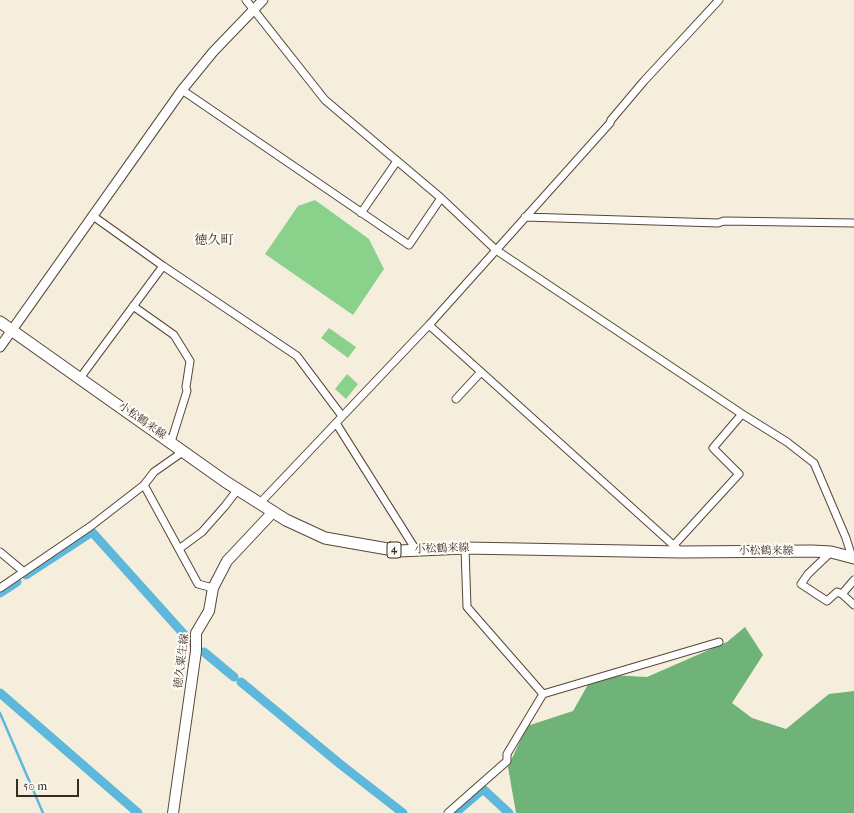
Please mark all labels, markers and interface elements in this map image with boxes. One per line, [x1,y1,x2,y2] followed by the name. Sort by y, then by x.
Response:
[195,233,233,249] district label: 徳久町
[116,400,168,442] street label: 小松鶴来線
[414,541,470,557] street label: 小松鶴来線
[387,542,401,558] road number: 4
[739,544,793,558] street label: 小松鶴来線
[172,633,192,689] street label: 徳久粟生線
[18,771,81,797] scale bar
[23,779,47,793] text: 50 m

